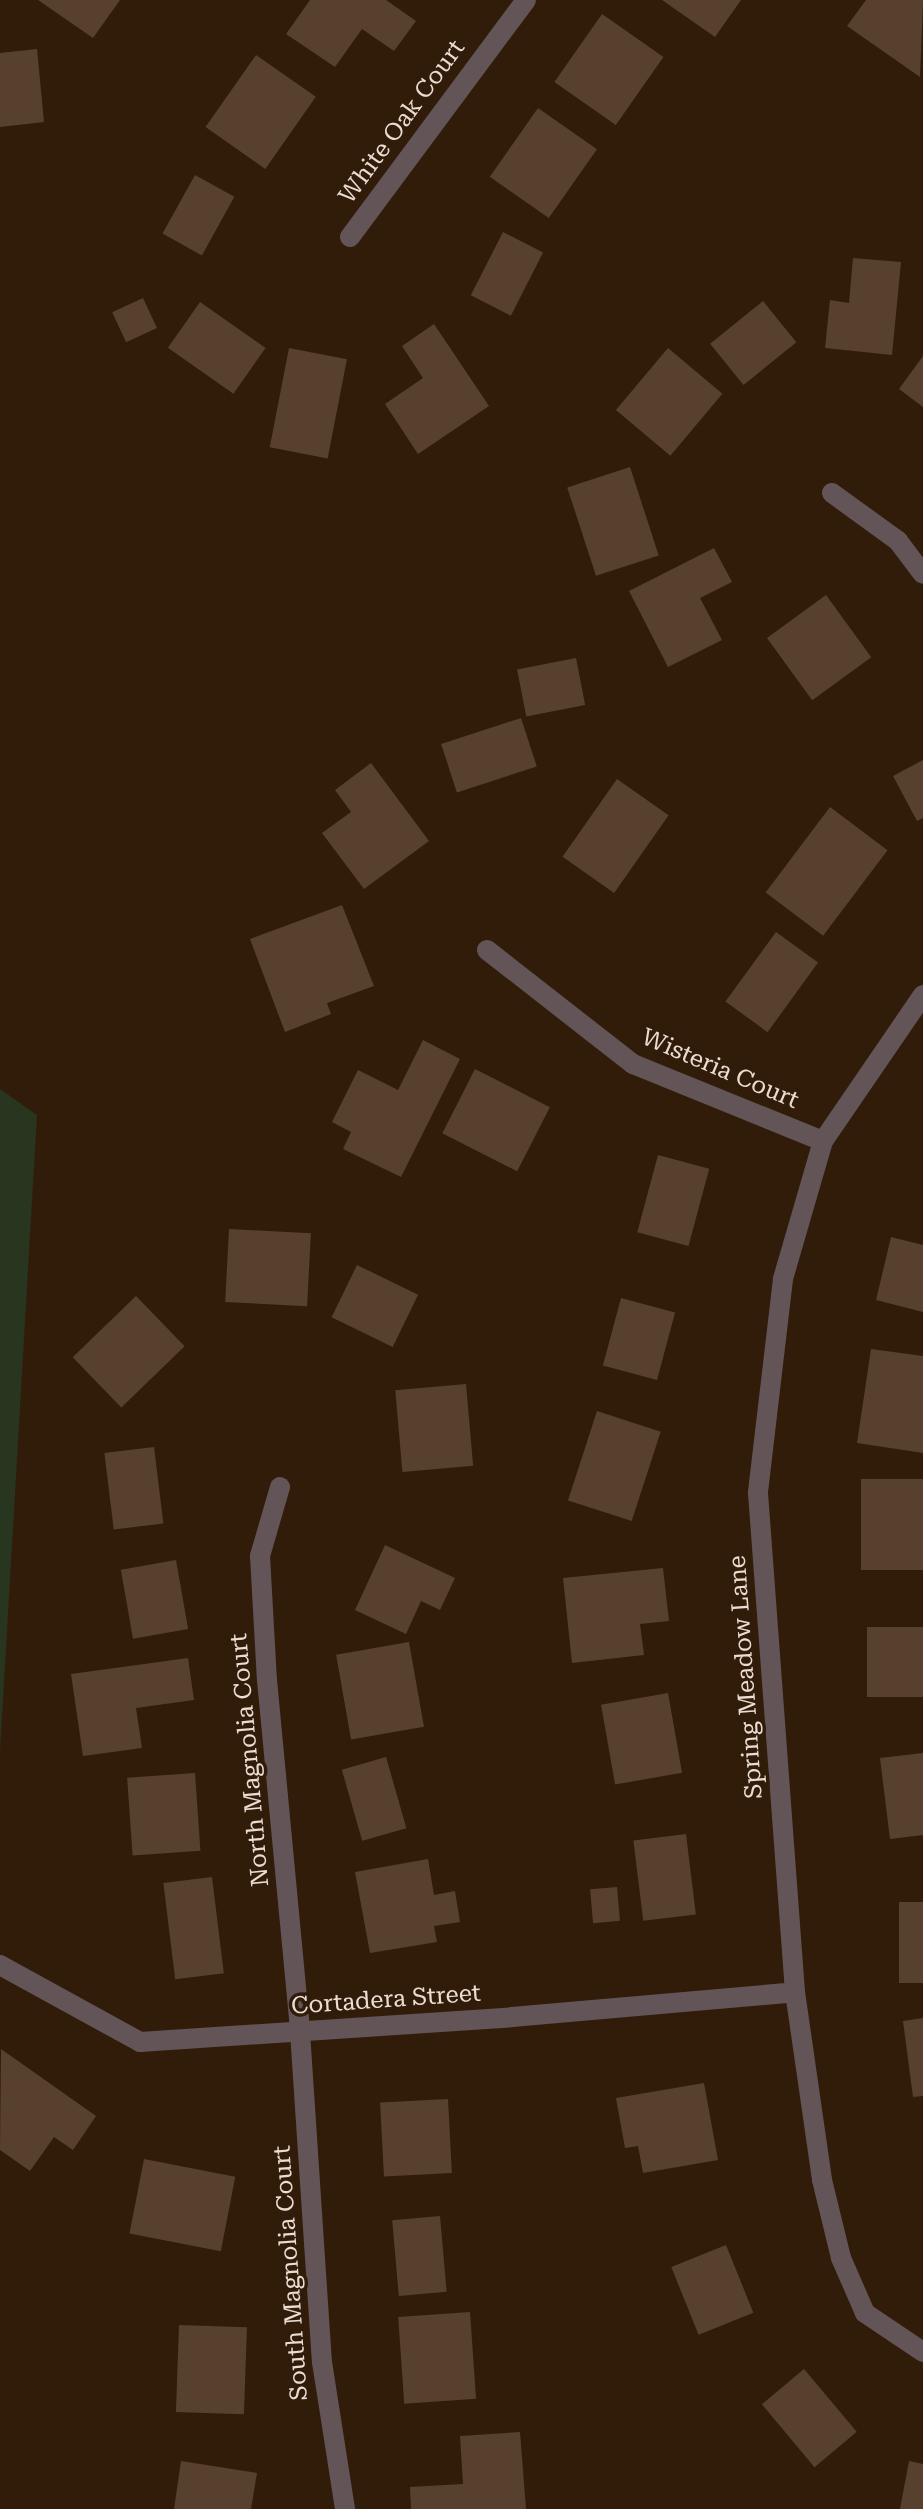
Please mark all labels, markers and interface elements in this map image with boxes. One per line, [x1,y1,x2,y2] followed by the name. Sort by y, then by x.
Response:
[333,35,471,209] street label: White Oak Court
[637,1023,803,1115] street label: Wisteria Court
[723,1554,769,1800] street label: Spring Meadow Lane
[225,1632,275,1888] street label: North Magnolia Court
[290,1979,482,2021] street label: Cortadera Street
[268,2145,314,2401] street label: South Magnolia Court

